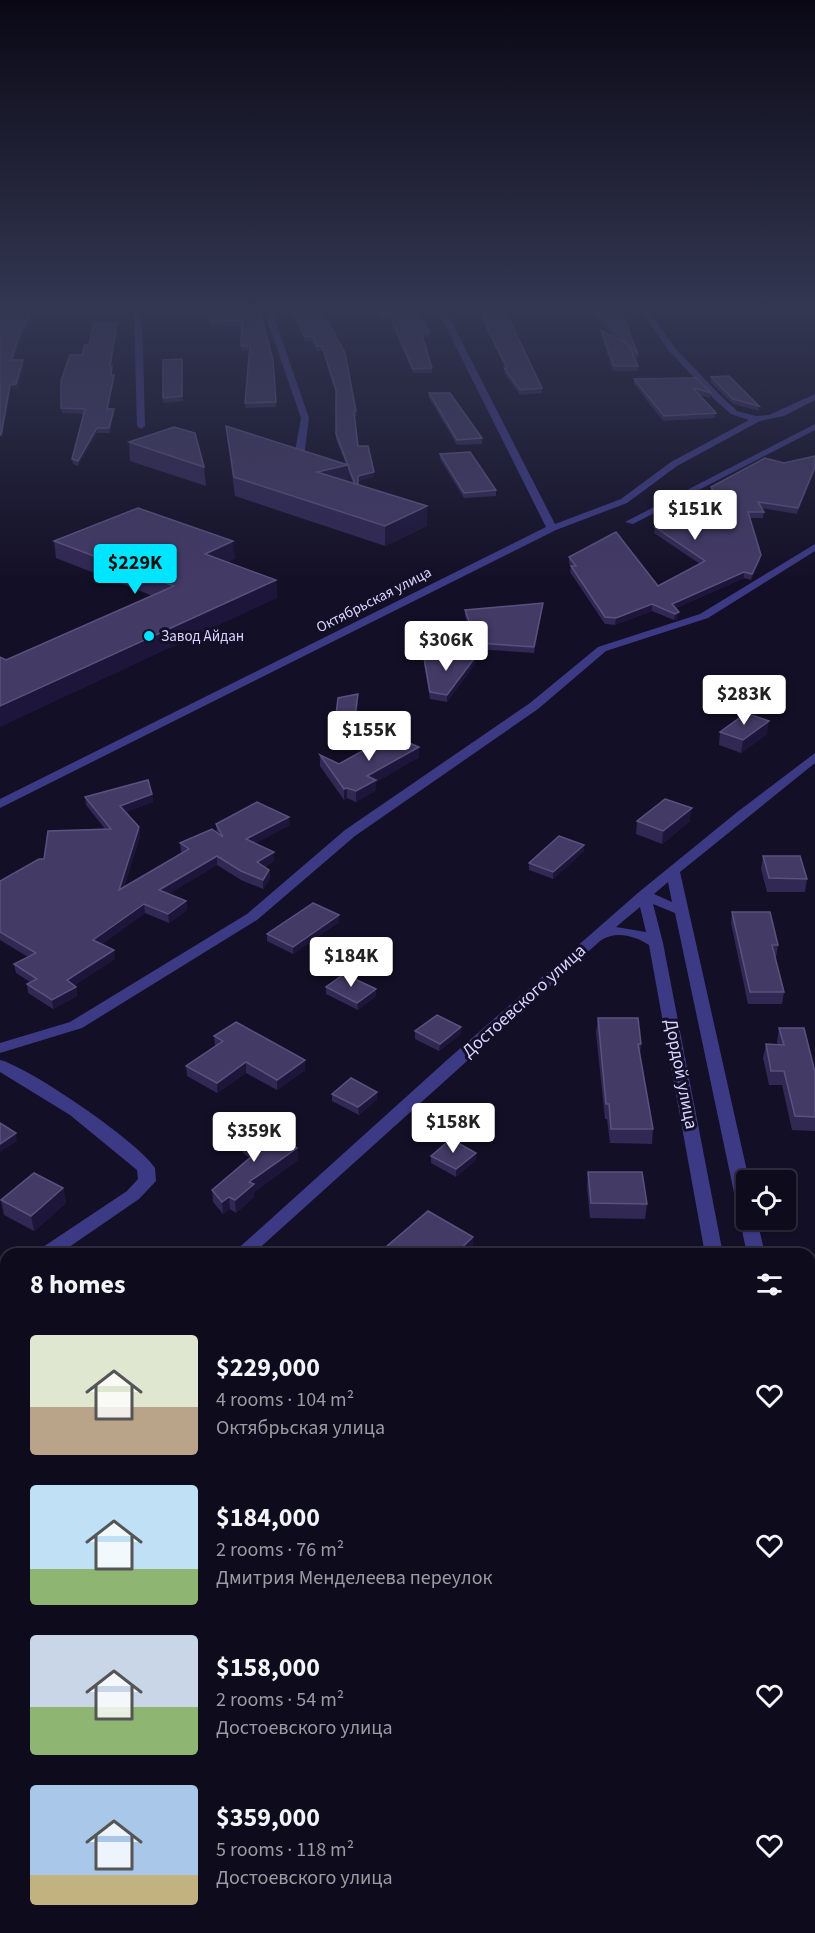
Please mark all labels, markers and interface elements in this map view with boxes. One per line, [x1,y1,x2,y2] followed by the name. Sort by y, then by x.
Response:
[653,490,737,541] pin: $151K
[668,495,722,523] text: $151K
[93,544,177,595] pin: $229K
[108,549,162,577] text: $229K
[313,562,435,638] street label: Октябрьская улица
[404,621,488,672] pin: $306K
[161,626,244,647] place label: Завод Айдан
[419,626,473,654] text: $306K
[142,629,156,643] marker: Завод Айдан
[702,675,786,726] pin: $283K
[717,680,771,708] text: $283K
[327,711,411,762] pin: $155K
[342,716,396,744] text: $155K
[309,937,393,988] pin: $184K
[457,939,591,1063] street label: Достоевского улица
[324,942,378,970] text: $184K
[658,1017,704,1131] street label: Дордой улица
[411,1103,495,1154] pin: $158K
[426,1108,480,1136] text: $158K
[212,1112,296,1163] pin: $359K
[227,1117,281,1145] text: $359K
[736,1170,796,1230] map controls
[736,1170,796,1230] button: locate
[30,1266,125,1303] text: 8 homes
[753,1268,786,1301] icon: filters
[216,1349,320,1386] text: $229,000
[78,1359,150,1431] icon: home
[753,1379,786,1412] icon: heart
[216,1386,354,1414] text: 4 rooms · 104 m²
[216,1414,385,1442] text: Октябрьская улица
[216,1499,320,1536] text: $184,000
[78,1509,150,1581] icon: home
[753,1529,786,1562] icon: heart
[216,1536,344,1564] text: 2 rooms · 76 m²
[216,1564,492,1592] text: Дмитрия Менделеева переулок
[216,1649,320,1686] text: $158,000
[78,1659,150,1731] icon: home
[753,1679,786,1712] icon: heart
[216,1686,344,1714] text: 2 rooms · 54 m²
[216,1714,393,1742] text: Достоевского улица
[216,1799,320,1836] text: $359,000
[78,1809,150,1881] icon: home
[753,1829,786,1862] icon: heart
[216,1836,354,1864] text: 5 rooms · 118 m²
[216,1864,393,1892] text: Достоевского улица

